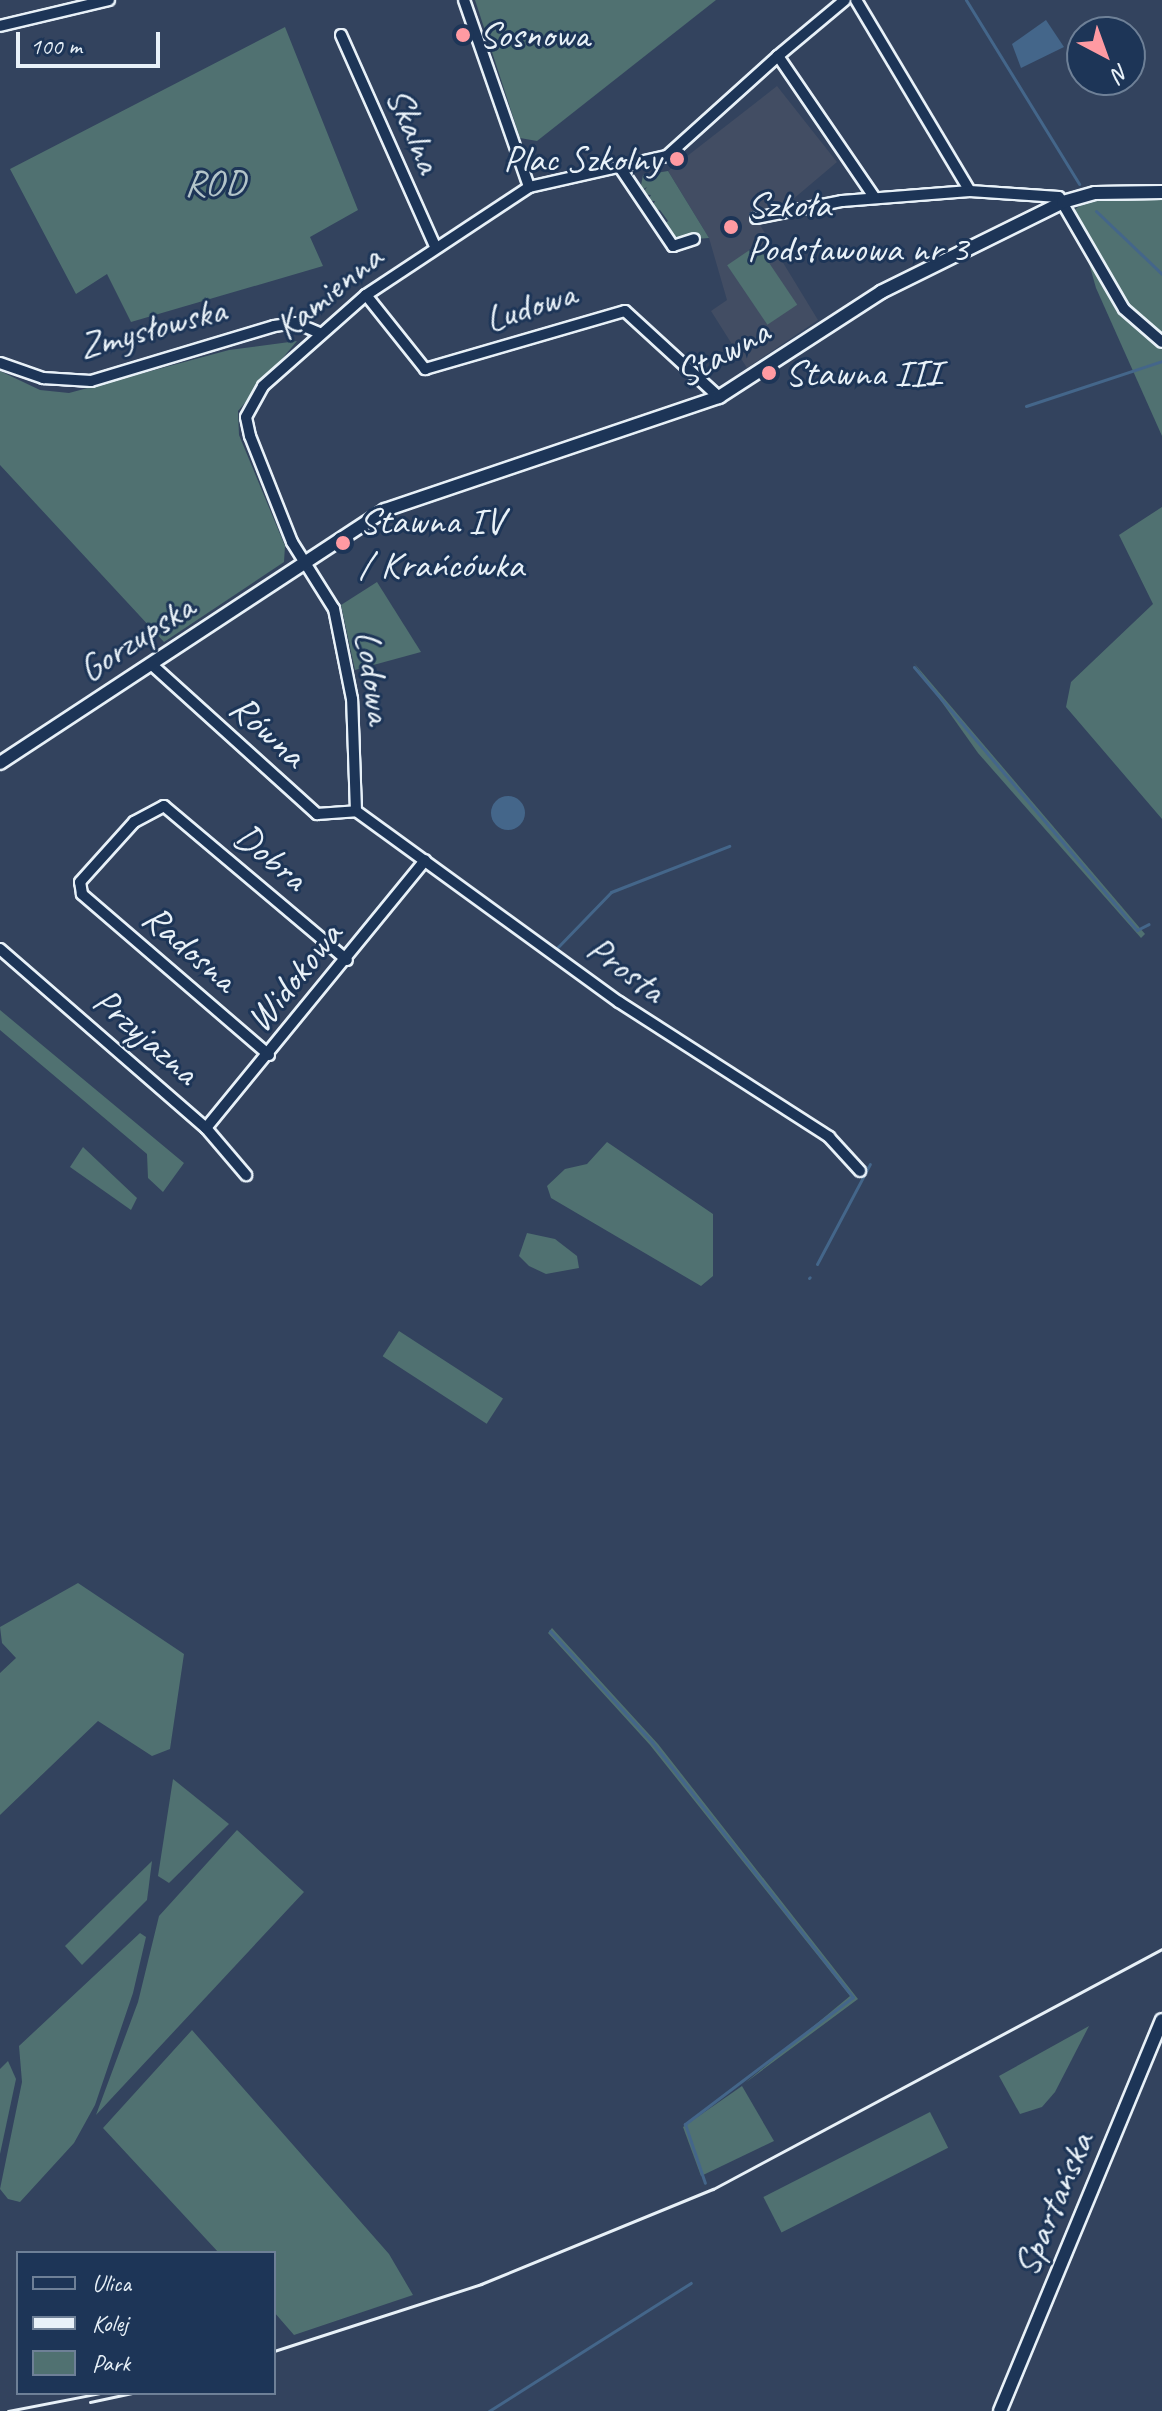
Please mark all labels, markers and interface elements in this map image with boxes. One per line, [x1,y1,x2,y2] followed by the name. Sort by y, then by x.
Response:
[479,12,589,58] place label: Sosnowa
[20,16,164,66] scale bar
[1066,16,1146,96] north arrow
[454,26,472,44] marker: Sosnowa
[30,31,82,61] text: 100 m
[1106,58,1135,88] text: N
[376,81,452,179] street label: Skalna
[502,136,661,182] place label: Plac Szkolny
[668,150,686,168] marker: Plac Szkolny
[185,160,245,206] park label: ROD
[747,182,968,272] place label: Szkoła Podstawowa nr 3
[722,218,740,236] marker: Szkoła Podstawowa nr 3
[265,235,391,349] street label: Kamienna
[479,270,581,342] street label: Ludowa
[74,287,230,369] street label: Zmysłowska
[667,309,777,397] street label: Stawna
[785,350,941,396] place label: Stawna III
[760,364,778,382] marker: Stawna III
[359,498,524,588] place label: Stawna IV / Krańcówka
[334,534,352,552] marker: Stawna IV / Krańcówka
[70,584,202,692] street label: Gorzupska
[345,628,403,726] street label: Lodowa
[220,685,316,777] street label: Równa
[225,813,317,901] street label: Dobra
[133,895,247,1001] street label: Radosna
[236,913,352,1041] street label: Widokowa
[578,925,674,1013] street label: Prosta
[84,978,208,1094] street label: Przyjazna
[1002,2125,1104,2283] street label: Spartańska
[16,2251,276,2395] legend
[92,2268,131,2298] text: Ulica
[92,2308,128,2338] text: Kolej
[92,2348,130,2378] text: Park

